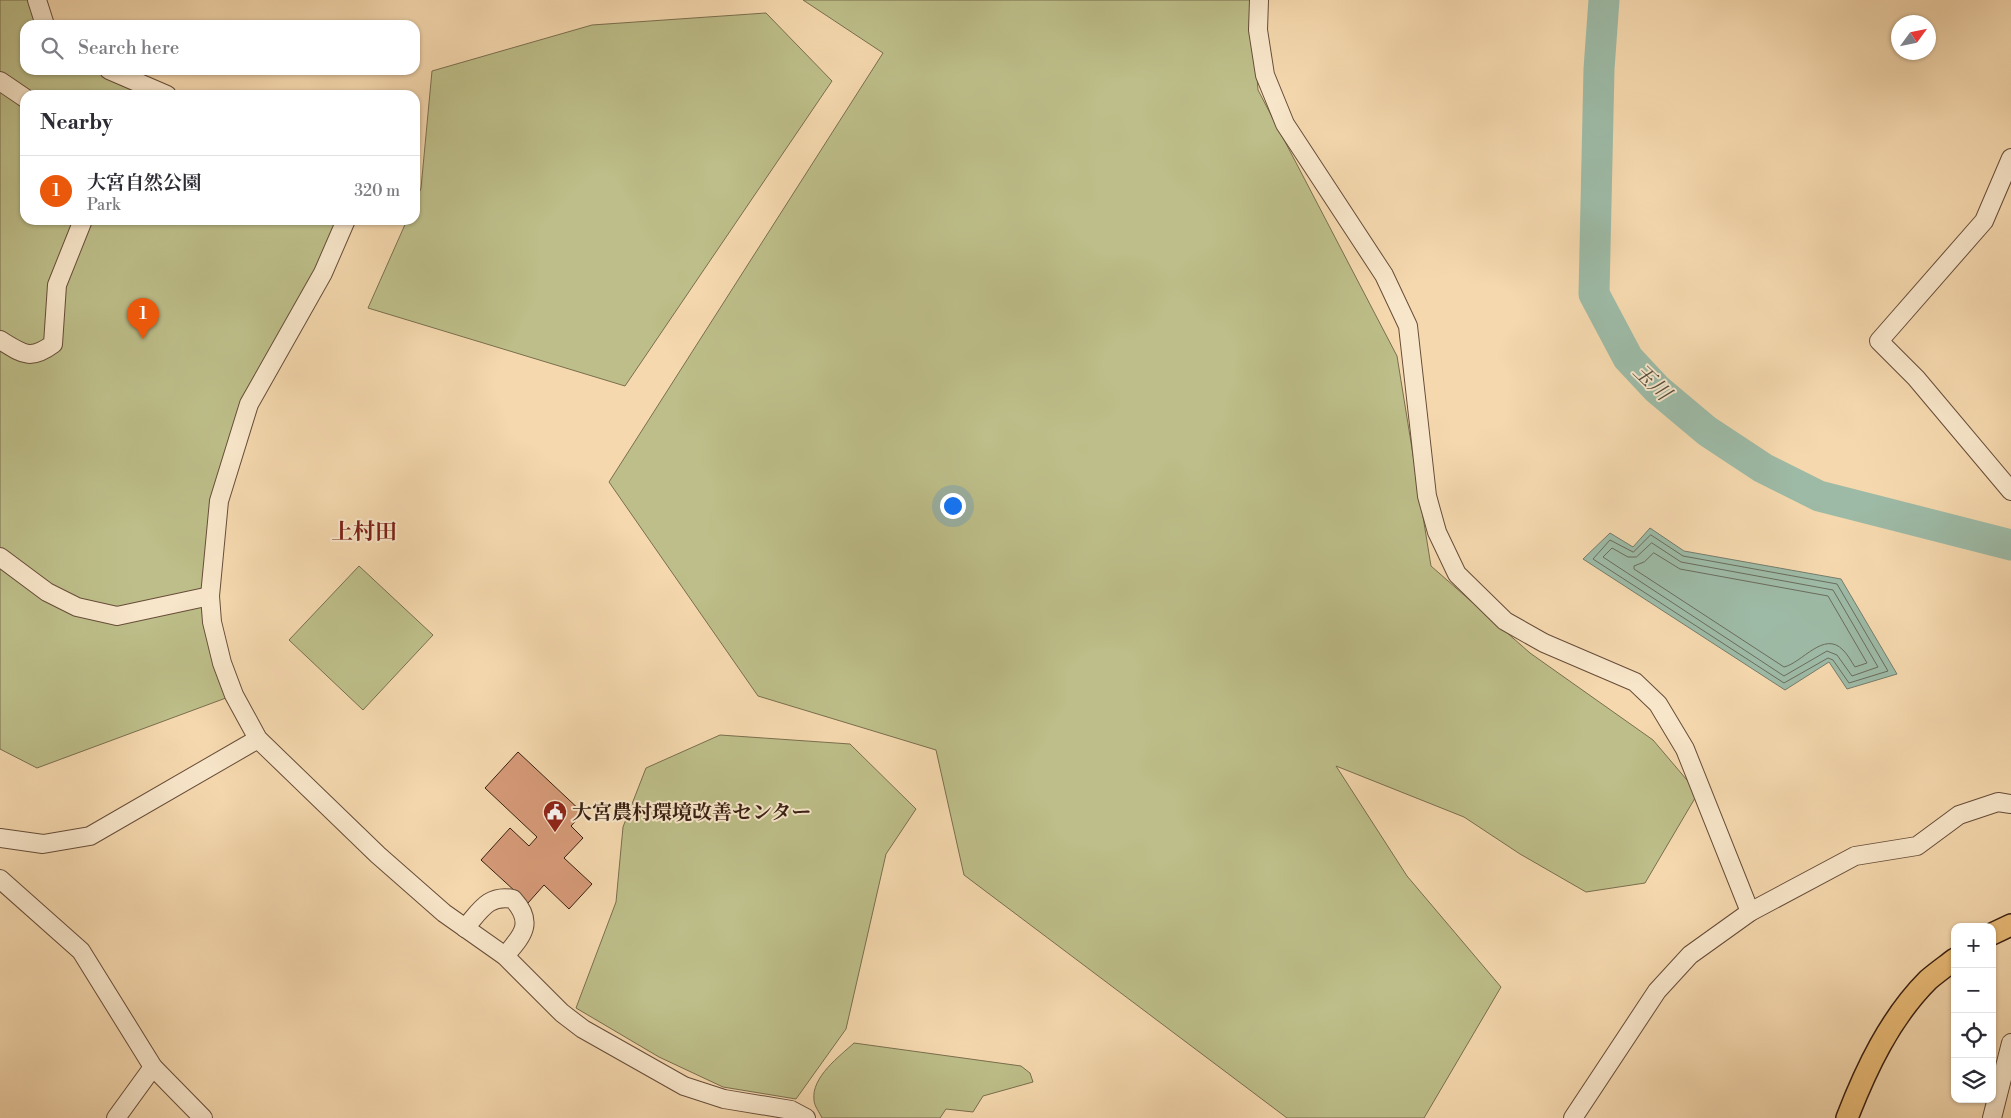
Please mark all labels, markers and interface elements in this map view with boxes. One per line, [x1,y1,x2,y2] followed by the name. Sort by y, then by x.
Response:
[1891,15,1936,60] north arrow
[20,20,420,75] search box
[38,34,66,62] icon: search
[78,36,179,60] text: Search here
[40,110,113,136] text: Nearby
[87,171,201,195] text: 大宮自然公園
[52,181,60,201] text: 1
[354,181,400,201] text: 320 m
[87,195,120,215] text: Park
[127,298,159,339] pin: 1
[1627,359,1677,408] water label: 玉川
[940,493,966,519] your location
[331,519,397,546] district label: 上村田
[542,799,568,833] public building icon: 大宮農村環境改善センター
[572,801,811,826] place label: 大宮農村環境改善センター
[1951,923,1996,1103] map controls
[1951,923,1996,968] button: +
[1951,968,1996,1013] button: −
[1951,1013,1996,1058] button: locate
[1951,1058,1996,1103] button: layers

